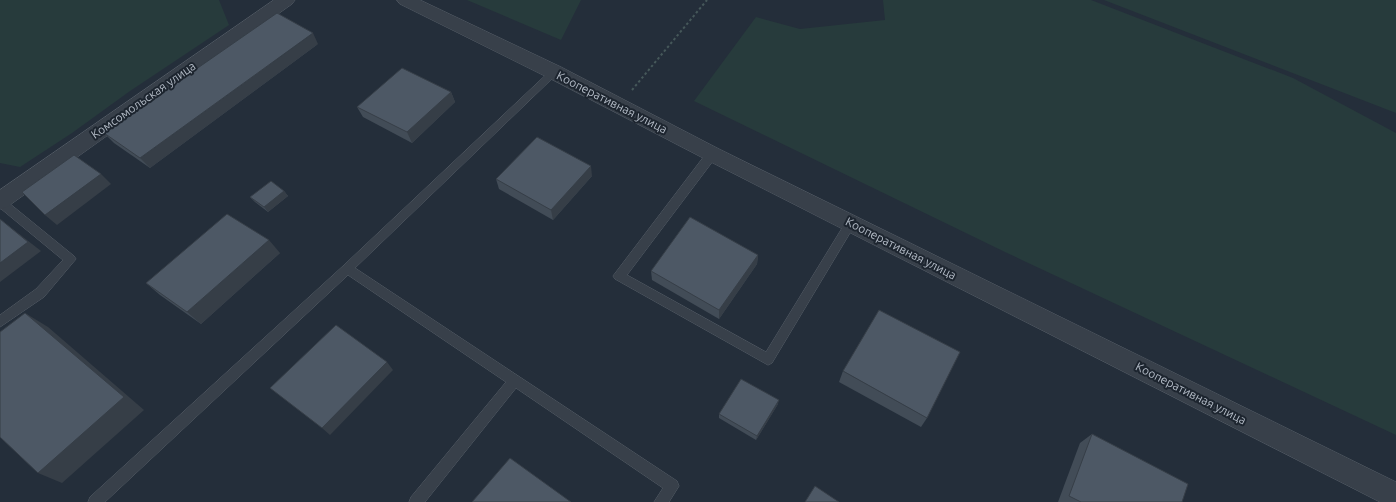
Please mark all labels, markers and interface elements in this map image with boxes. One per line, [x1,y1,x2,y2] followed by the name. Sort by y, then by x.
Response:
[88,59,198,141] street label: Комсомольская улица
[555,68,669,136] street label: Кооперативная улица
[844,214,958,282] street label: Кооперативная улица
[1134,359,1248,427] street label: Кооперативная улица

